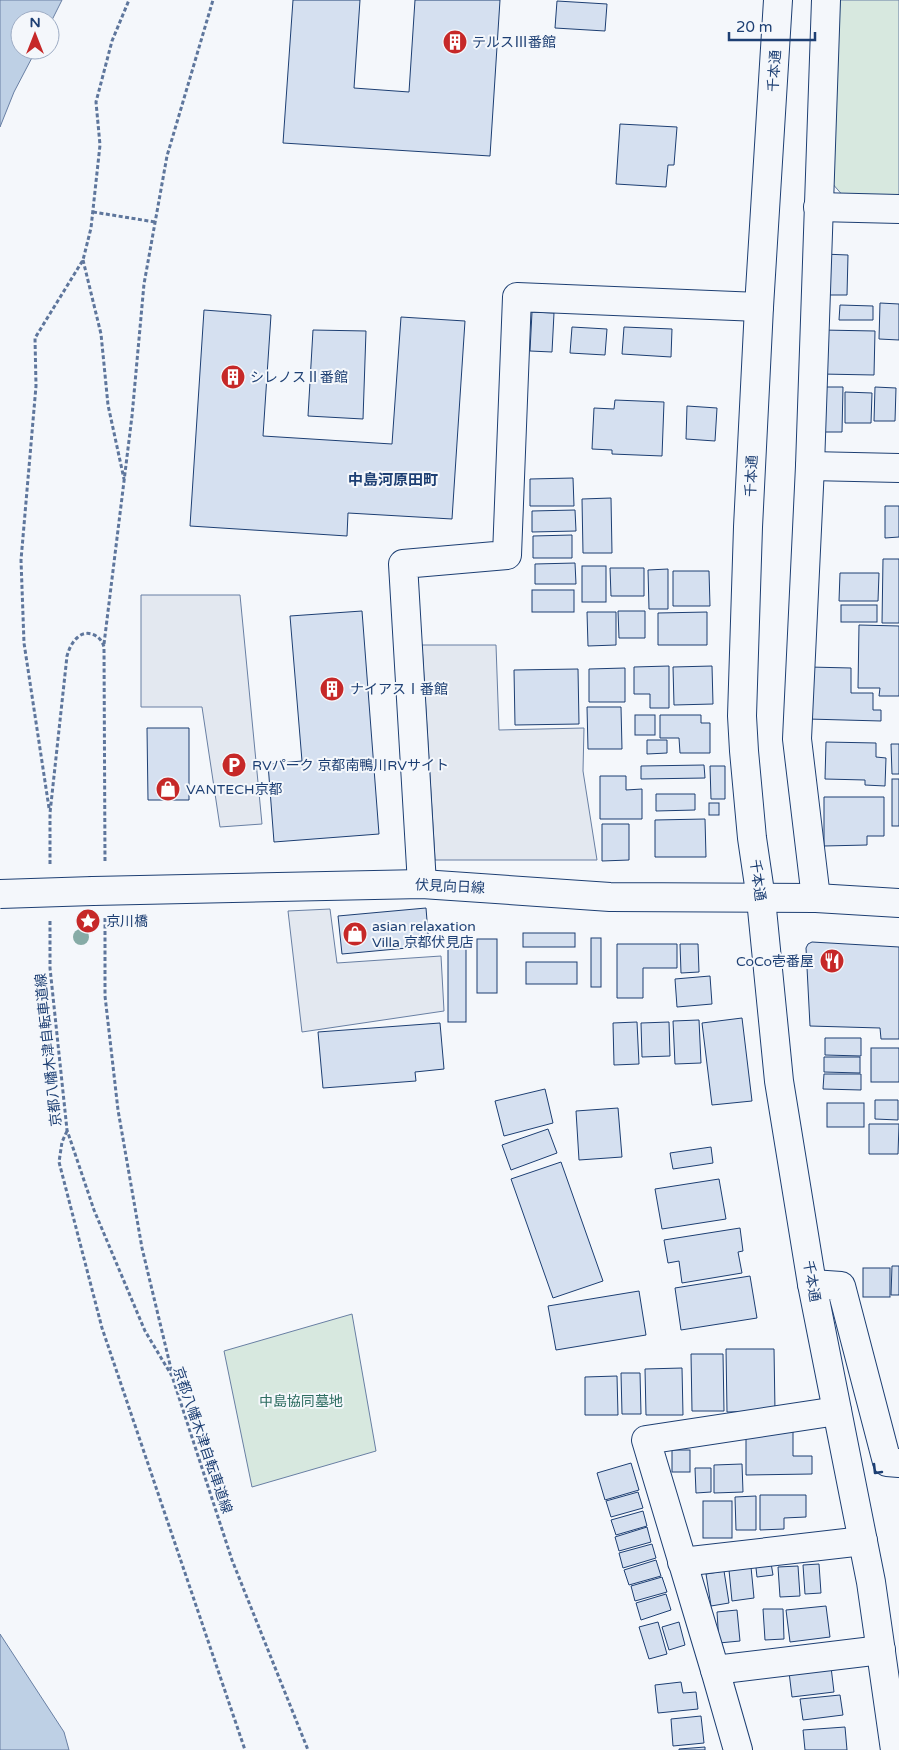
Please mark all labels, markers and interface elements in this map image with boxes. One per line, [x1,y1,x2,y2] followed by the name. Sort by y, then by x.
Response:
[10,10,60,60] north arrow
[729,10,815,42] scale bar
[29,14,41,31] text: N
[736,18,773,36] text: 20 m
[442,29,468,55] building icon: テルスⅢ番館
[472,34,556,51] place label: テルスⅢ番館
[765,49,784,93] street label: 千本通
[220,364,246,390] building icon: シレノスⅡ番館
[250,369,348,386] place label: シレノスⅡ番館
[742,455,761,497] street label: 千本通
[348,471,438,489] district label: 中島河原田町
[319,676,345,702] building icon: ナイアスⅠ番館
[350,681,448,698] place label: ナイアスⅠ番館
[221,752,247,778] parking icon: RVパーク 京都南鴨川RVサイト
[252,757,449,774] place label: RVパーク 京都南鴨川RVサイト
[155,776,181,802] shop icon: VANTECH京都
[186,781,282,798] place label: VANTECH京都
[746,858,769,902] street label: 千本通
[415,876,485,897] street label: 伏見向日線
[75,908,101,934] place icon: 京川橋
[106,913,148,930] place label: 京川橋
[372,918,476,951] place label: asian relaxation Villa 京都伏見店
[342,921,368,947] shop icon: asian relaxation Villa 京都伏見店
[819,948,845,974] restaurant icon: CoCo壱番屋
[736,953,814,970] place label: CoCo壱番屋
[32,972,65,1127] street label: 京都八幡木津自転車道線
[799,1259,824,1303] street label: 千本通
[169,1365,236,1516] street label: 京都八幡木津自転車道線
[259,1393,343,1410] park label: 中島協同墓地

